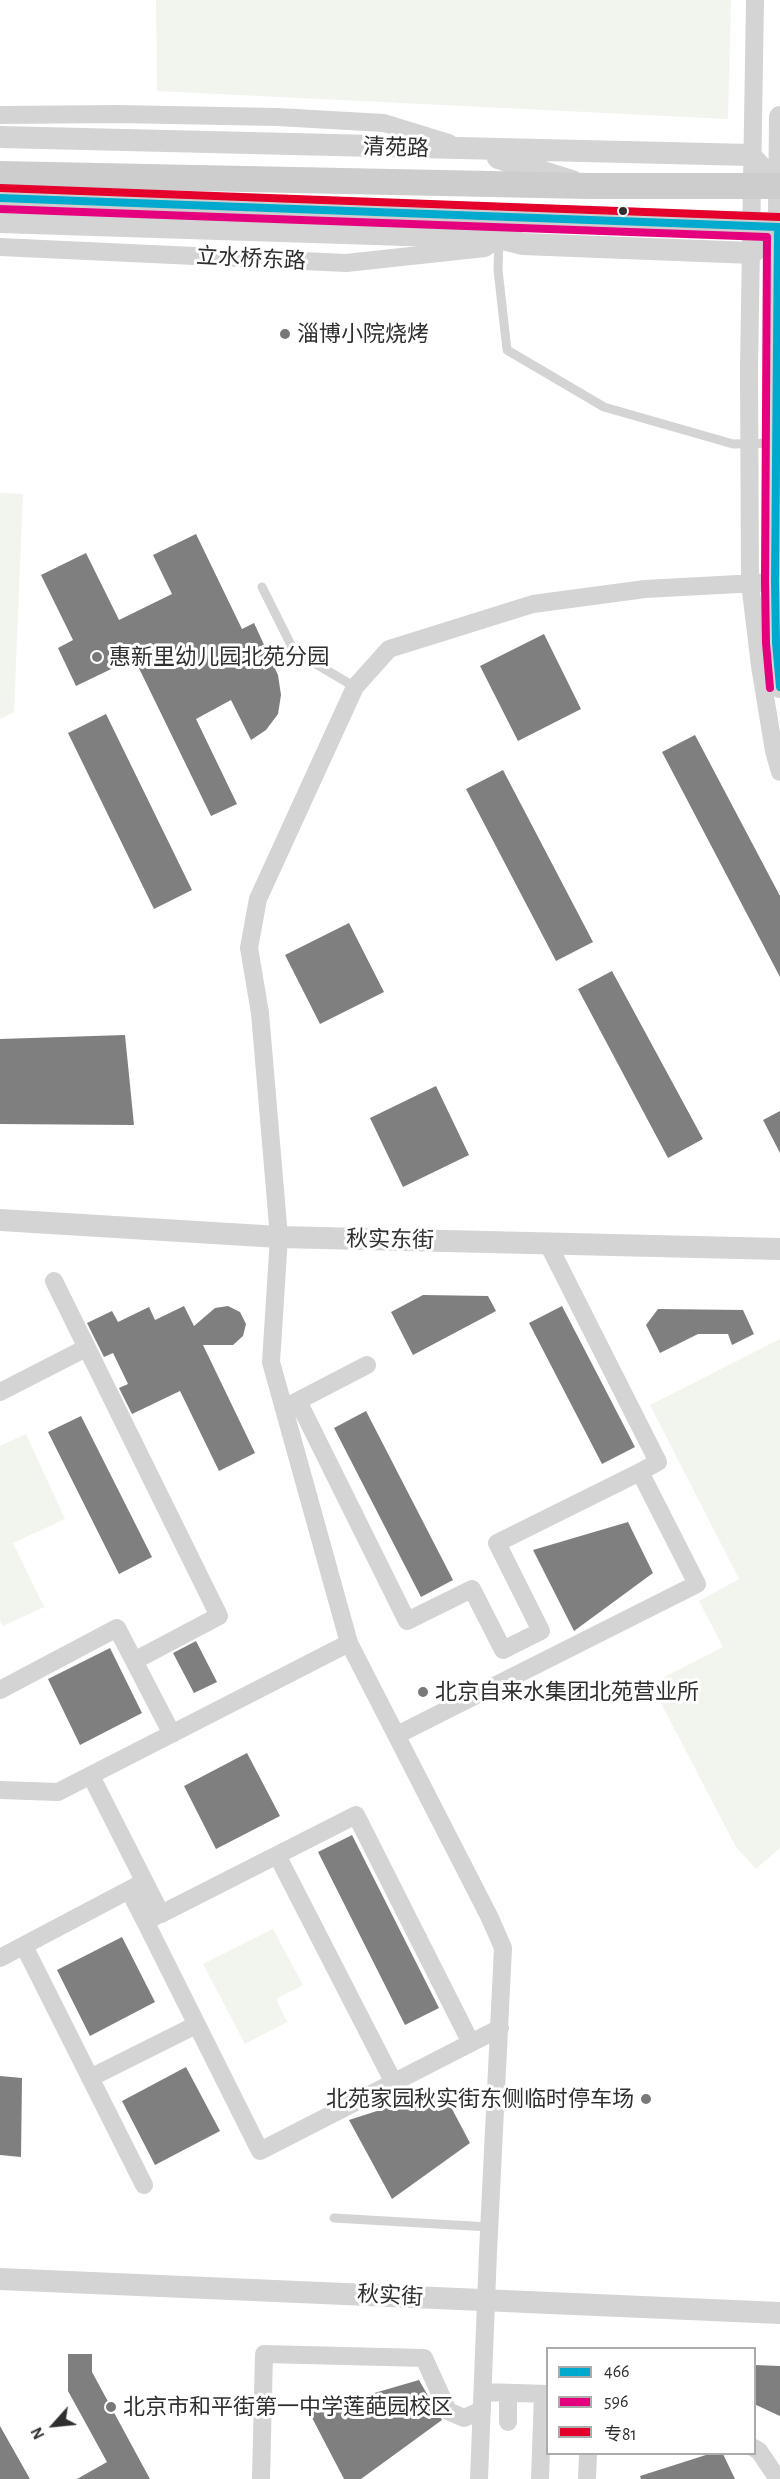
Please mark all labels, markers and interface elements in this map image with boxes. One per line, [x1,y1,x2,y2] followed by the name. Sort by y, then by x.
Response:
[363,134,429,162] street label: 清苑路
[617,205,629,217] unlabelled marker
[195,243,307,275] street label: 立水桥东路
[297,321,429,347] place label: 淄博小院烧烤
[278,327,292,341] marker: 淄博小院烧烤
[109,644,329,670] place label: 惠新里幼儿园北苑分园
[90,650,104,664] marker: 惠新里幼儿园北苑分园
[346,1226,434,1254] street label: 秋实东街
[435,1679,699,1705] place label: 北京自来水集团北苑营业所
[416,1685,430,1699] marker: 北京自来水集团北苑营业所
[326,2086,634,2112] place label: 北苑家园秋实街东侧临时停车场
[639,2092,653,2106] marker: 北苑家园秋实街东侧临时停车场
[356,2281,424,2311] street label: 秋实街
[546,2347,756,2455] legend
[604,2363,630,2381] text: 466
[604,2393,628,2411] text: 596
[123,2394,453,2420] place label: 北京市和平街第一中学莲葩园校区
[24,2395,84,2455] north arrow
[104,2400,118,2414] marker: 北京市和平街第一中学莲葩园校区
[28,2425,48,2442] text: N
[604,2426,637,2444] text: 专81

